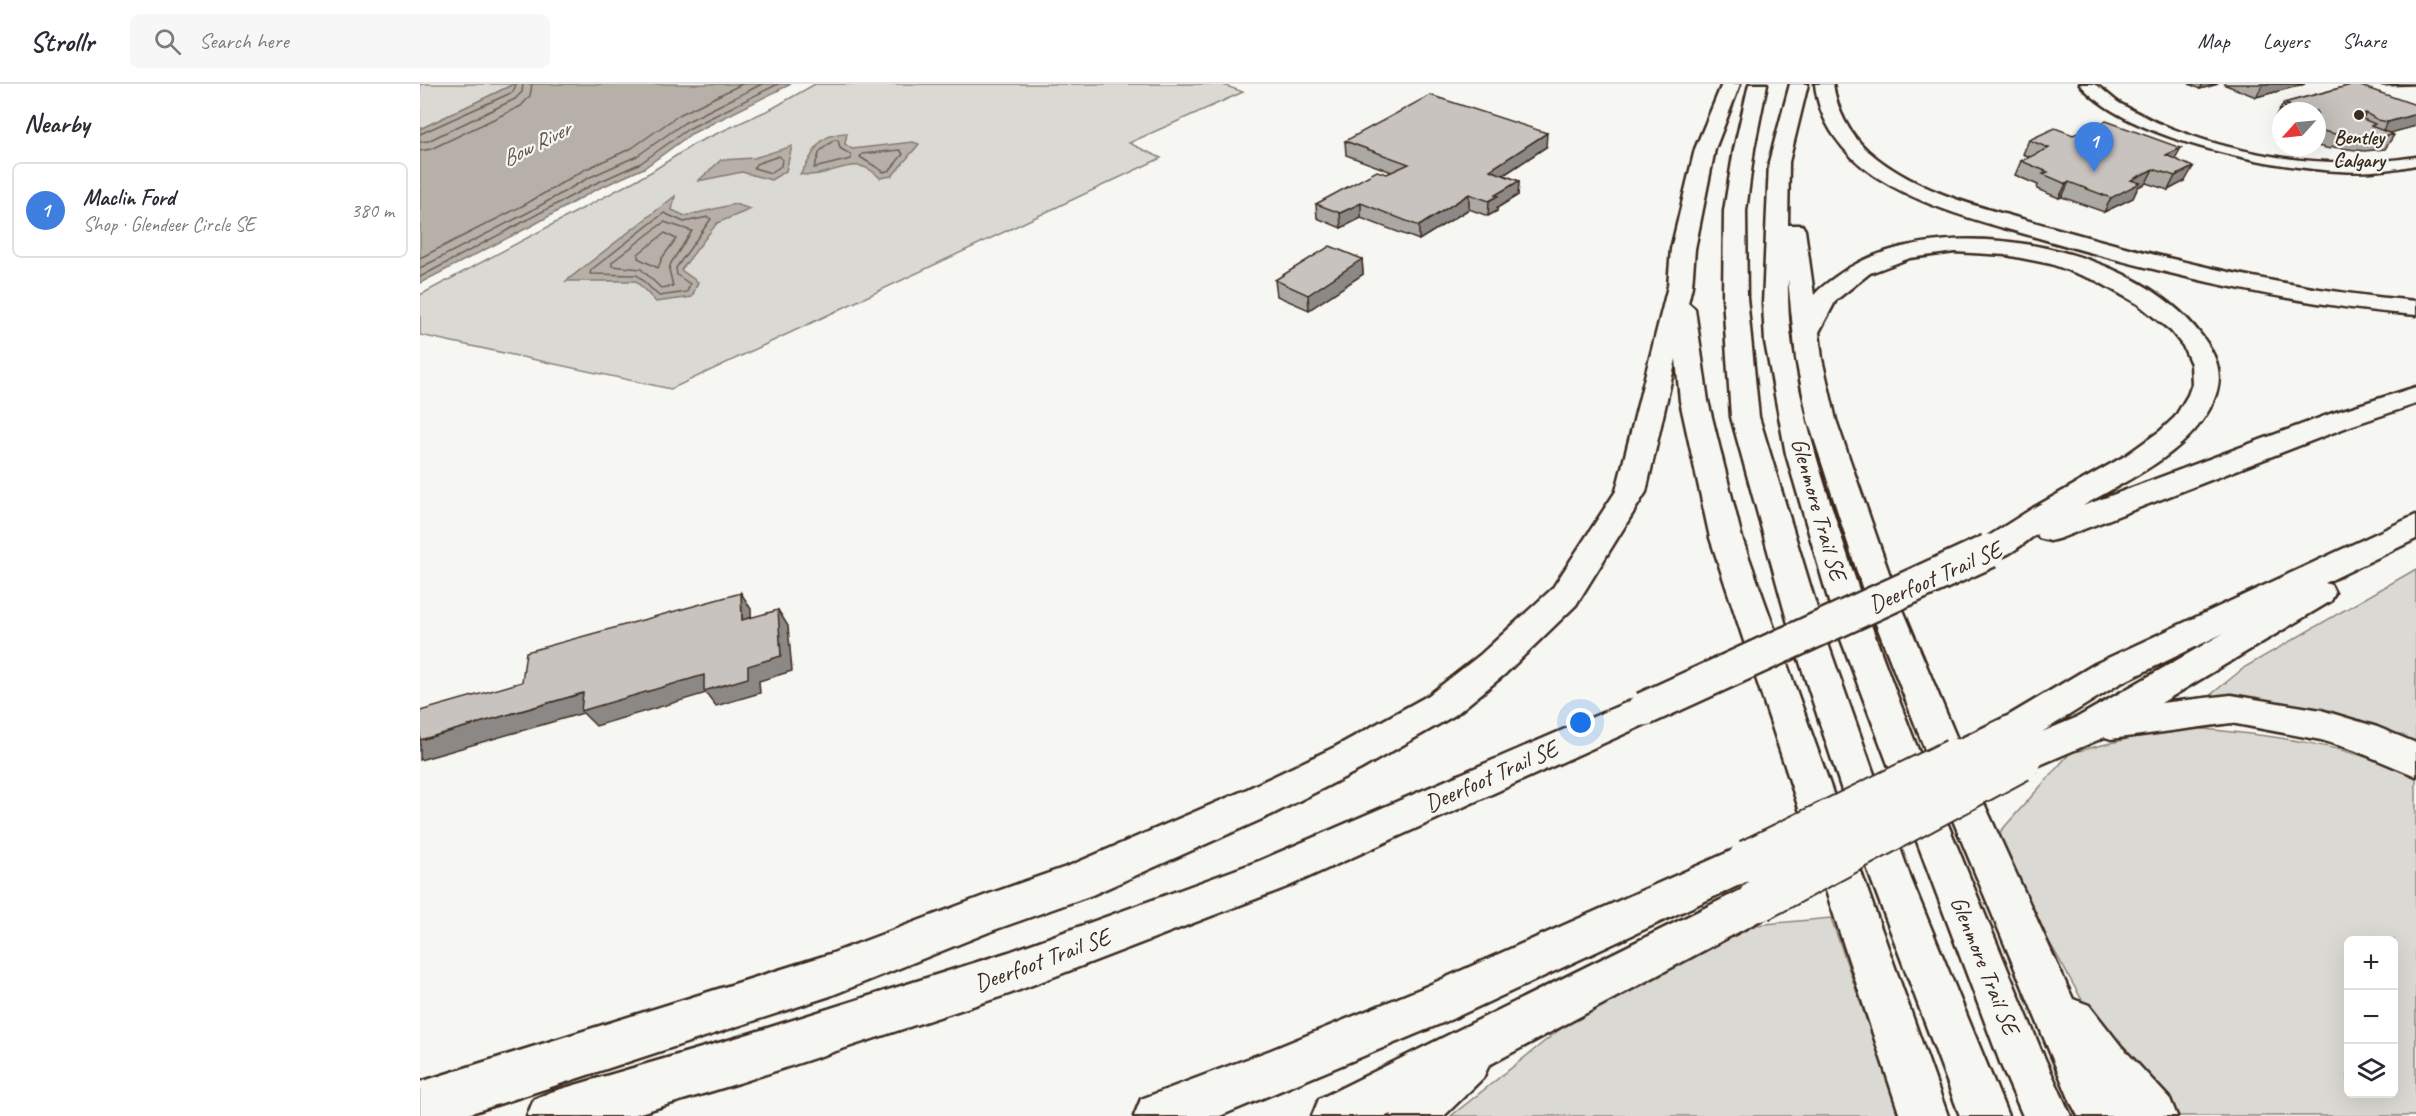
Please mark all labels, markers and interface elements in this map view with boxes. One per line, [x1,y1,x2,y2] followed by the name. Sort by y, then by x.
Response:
[130,14,550,68] search box
[30,24,94,59] text: Strollr
[151,25,184,58] icon: search
[199,27,289,55] text: Search here
[2197,28,2230,54] text: Map
[2263,28,2309,54] text: Layers
[2342,28,2386,54] text: Share
[2272,102,2326,156] north arrow
[24,107,89,140] text: Nearby
[2352,108,2366,122] marker: Bentley Calgary
[497,113,579,173] water label: Bow River
[2074,122,2114,172] pin: 1
[2333,125,2387,173] place label: Bentley Calgary
[83,184,175,212] text: Maclin Ford
[41,198,50,223] text: 1
[351,198,394,223] text: 380 m
[83,212,255,237] text: Shop · Glendeer Circle SE
[1784,435,1855,587] street label: Glenmore Trail SE
[1864,533,2009,620] street label: Deerfoot Trail SE
[1566,708,1595,737] your location
[1420,732,1565,819] street label: Deerfoot Trail SE
[1944,892,2028,1042] street label: Glenmore Trail SE
[970,920,1117,998] street label: Deerfoot Trail SE
[2344,936,2398,1098] map controls
[2344,936,2398,990] button: +
[2344,990,2398,1044] button: −
[2344,1044,2398,1098] button: layers

